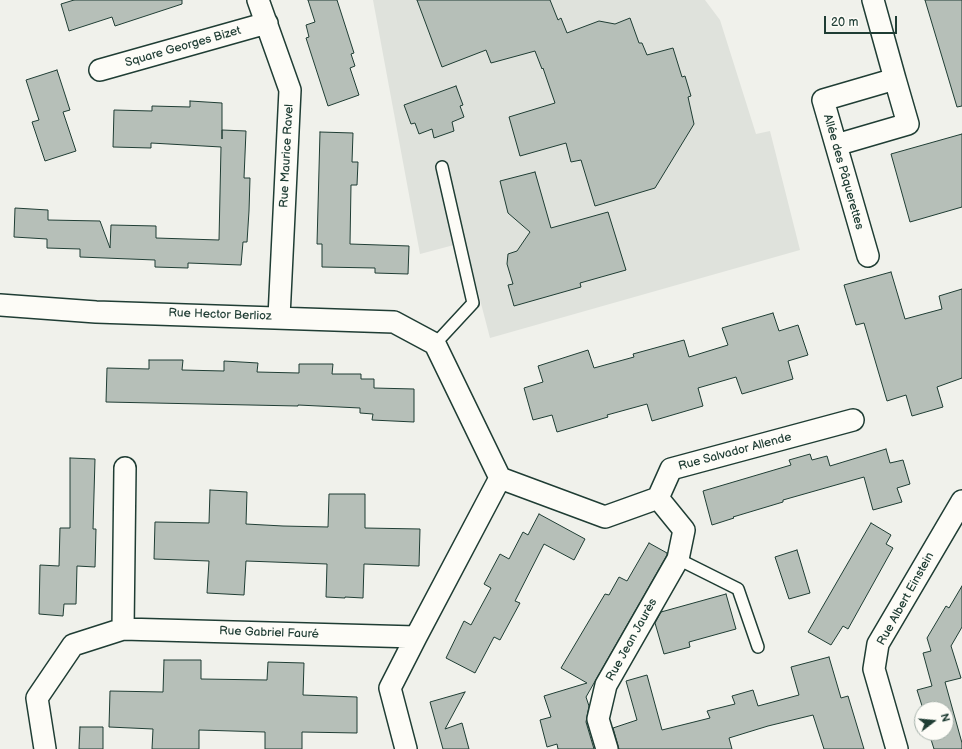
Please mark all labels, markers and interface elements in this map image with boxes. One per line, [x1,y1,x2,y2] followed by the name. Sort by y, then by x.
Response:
[826,8,899,34] scale bar
[831,15,858,30] text: 20 m
[123,24,243,70] street label: Square Georges Bizet
[277,104,297,208] street label: Rue Maurice Ravel
[820,113,866,231] street label: Allée des Pâquerettes
[168,306,272,324] street label: Rue Hector Berlioz
[677,430,793,474] street label: Rue Salvador Allende
[874,550,938,648] street label: Rue Albert Einstein
[603,596,661,684] street label: Rue Jean Jaurès
[219,624,319,642] street label: Rue Gabriel Fauré
[914,701,954,741] north arrow
[938,712,952,724] text: N

